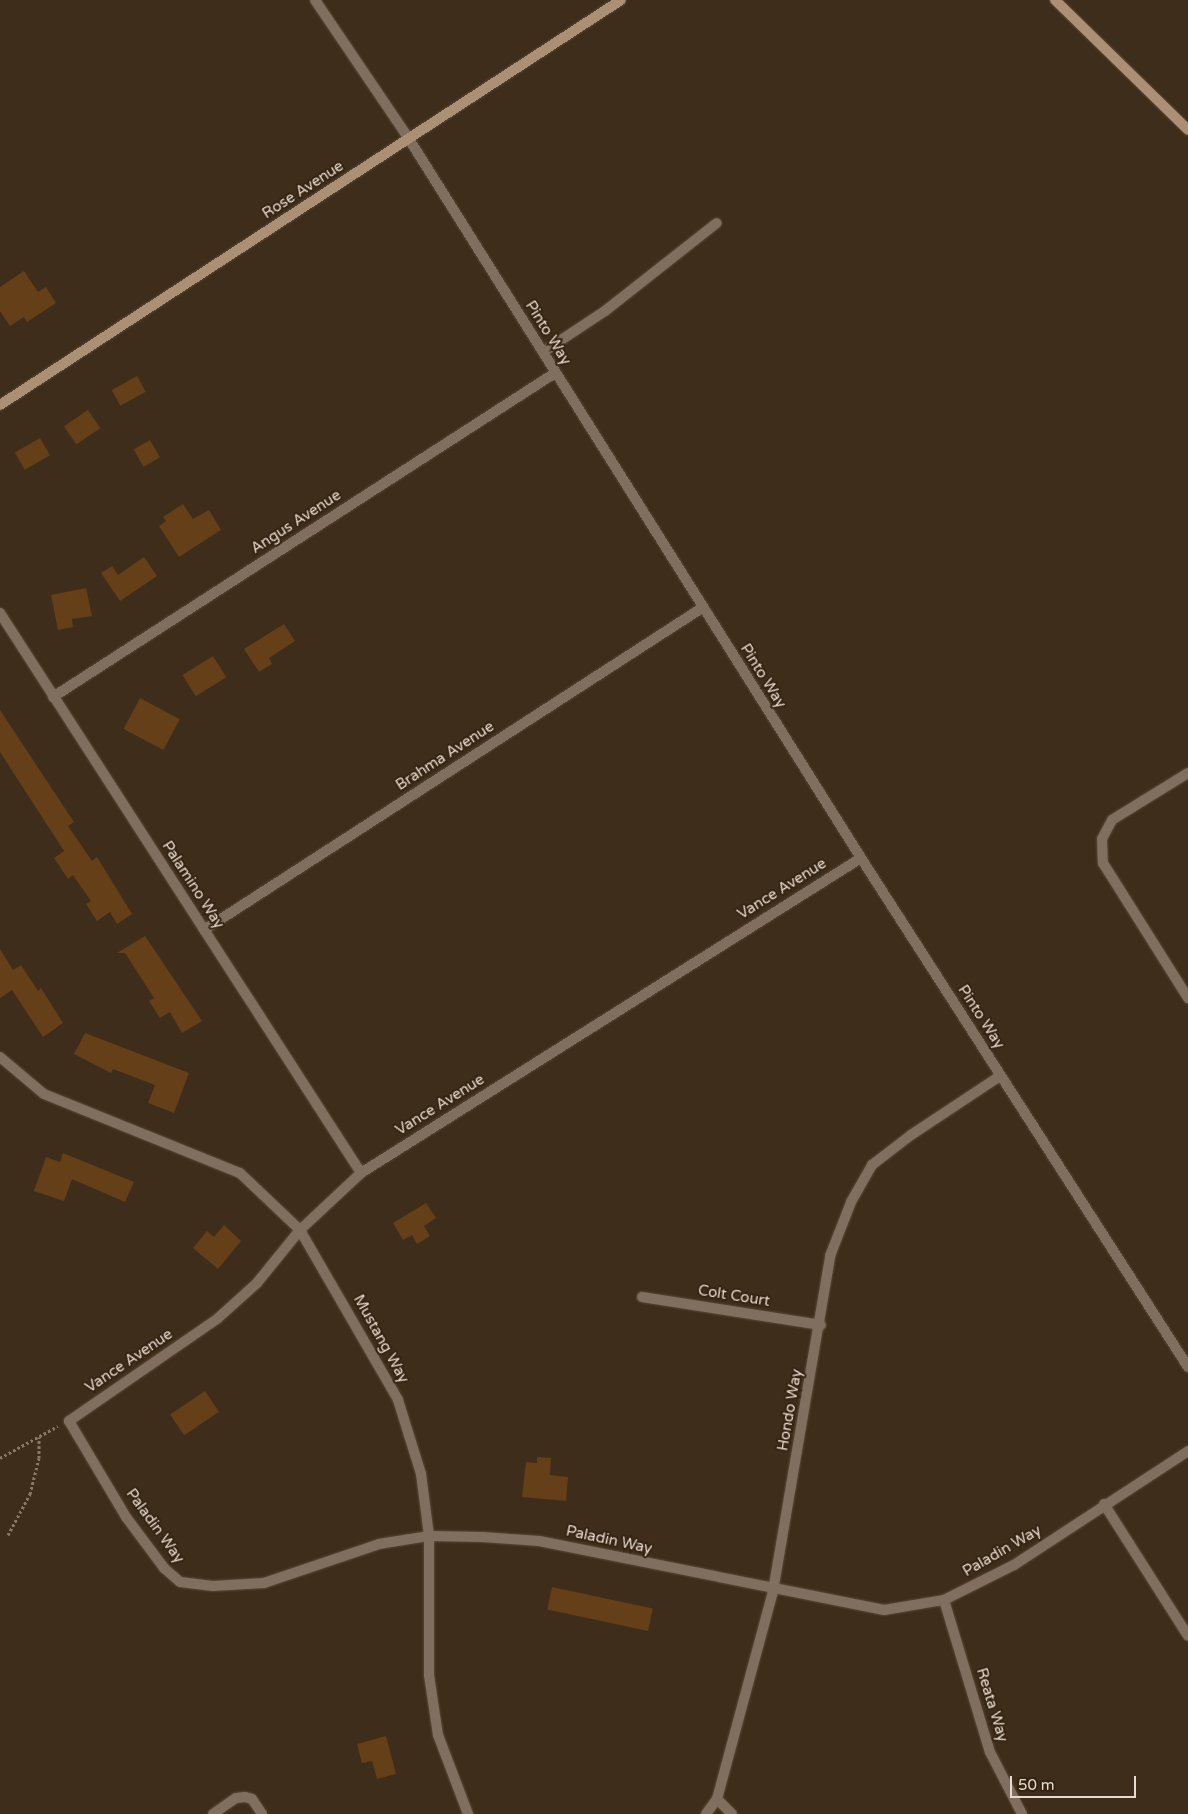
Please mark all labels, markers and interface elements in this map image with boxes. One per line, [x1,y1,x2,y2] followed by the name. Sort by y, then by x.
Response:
[259,157,347,223] street label: Rose Avenue
[521,298,575,368] street label: Pinto Way
[248,486,344,558] street label: Angus Avenue
[736,641,790,711] street label: Pinto Way
[393,718,497,794] street label: Brahma Avenue
[158,838,228,932] street label: Palamino Way
[734,855,830,923] street label: Vance Avenue
[954,982,1008,1052] street label: Pinto Way
[392,1071,488,1139] street label: Vance Avenue
[697,1281,771,1311] street label: Colt Court
[349,1292,413,1386] street label: Mustang Way
[82,1325,176,1397] street label: Vance Avenue
[774,1368,806,1452] street label: Hondo Way
[122,1485,188,1567] street label: Paladin Way
[960,1521,1044,1581] street label: Paladin Way
[564,1522,654,1558] street label: Paladin Way
[972,1666,1012,1744] street label: Reata Way
[1013,1766,1139,1798] scale bar
[1018,1776,1055,1794] text: 50 m

